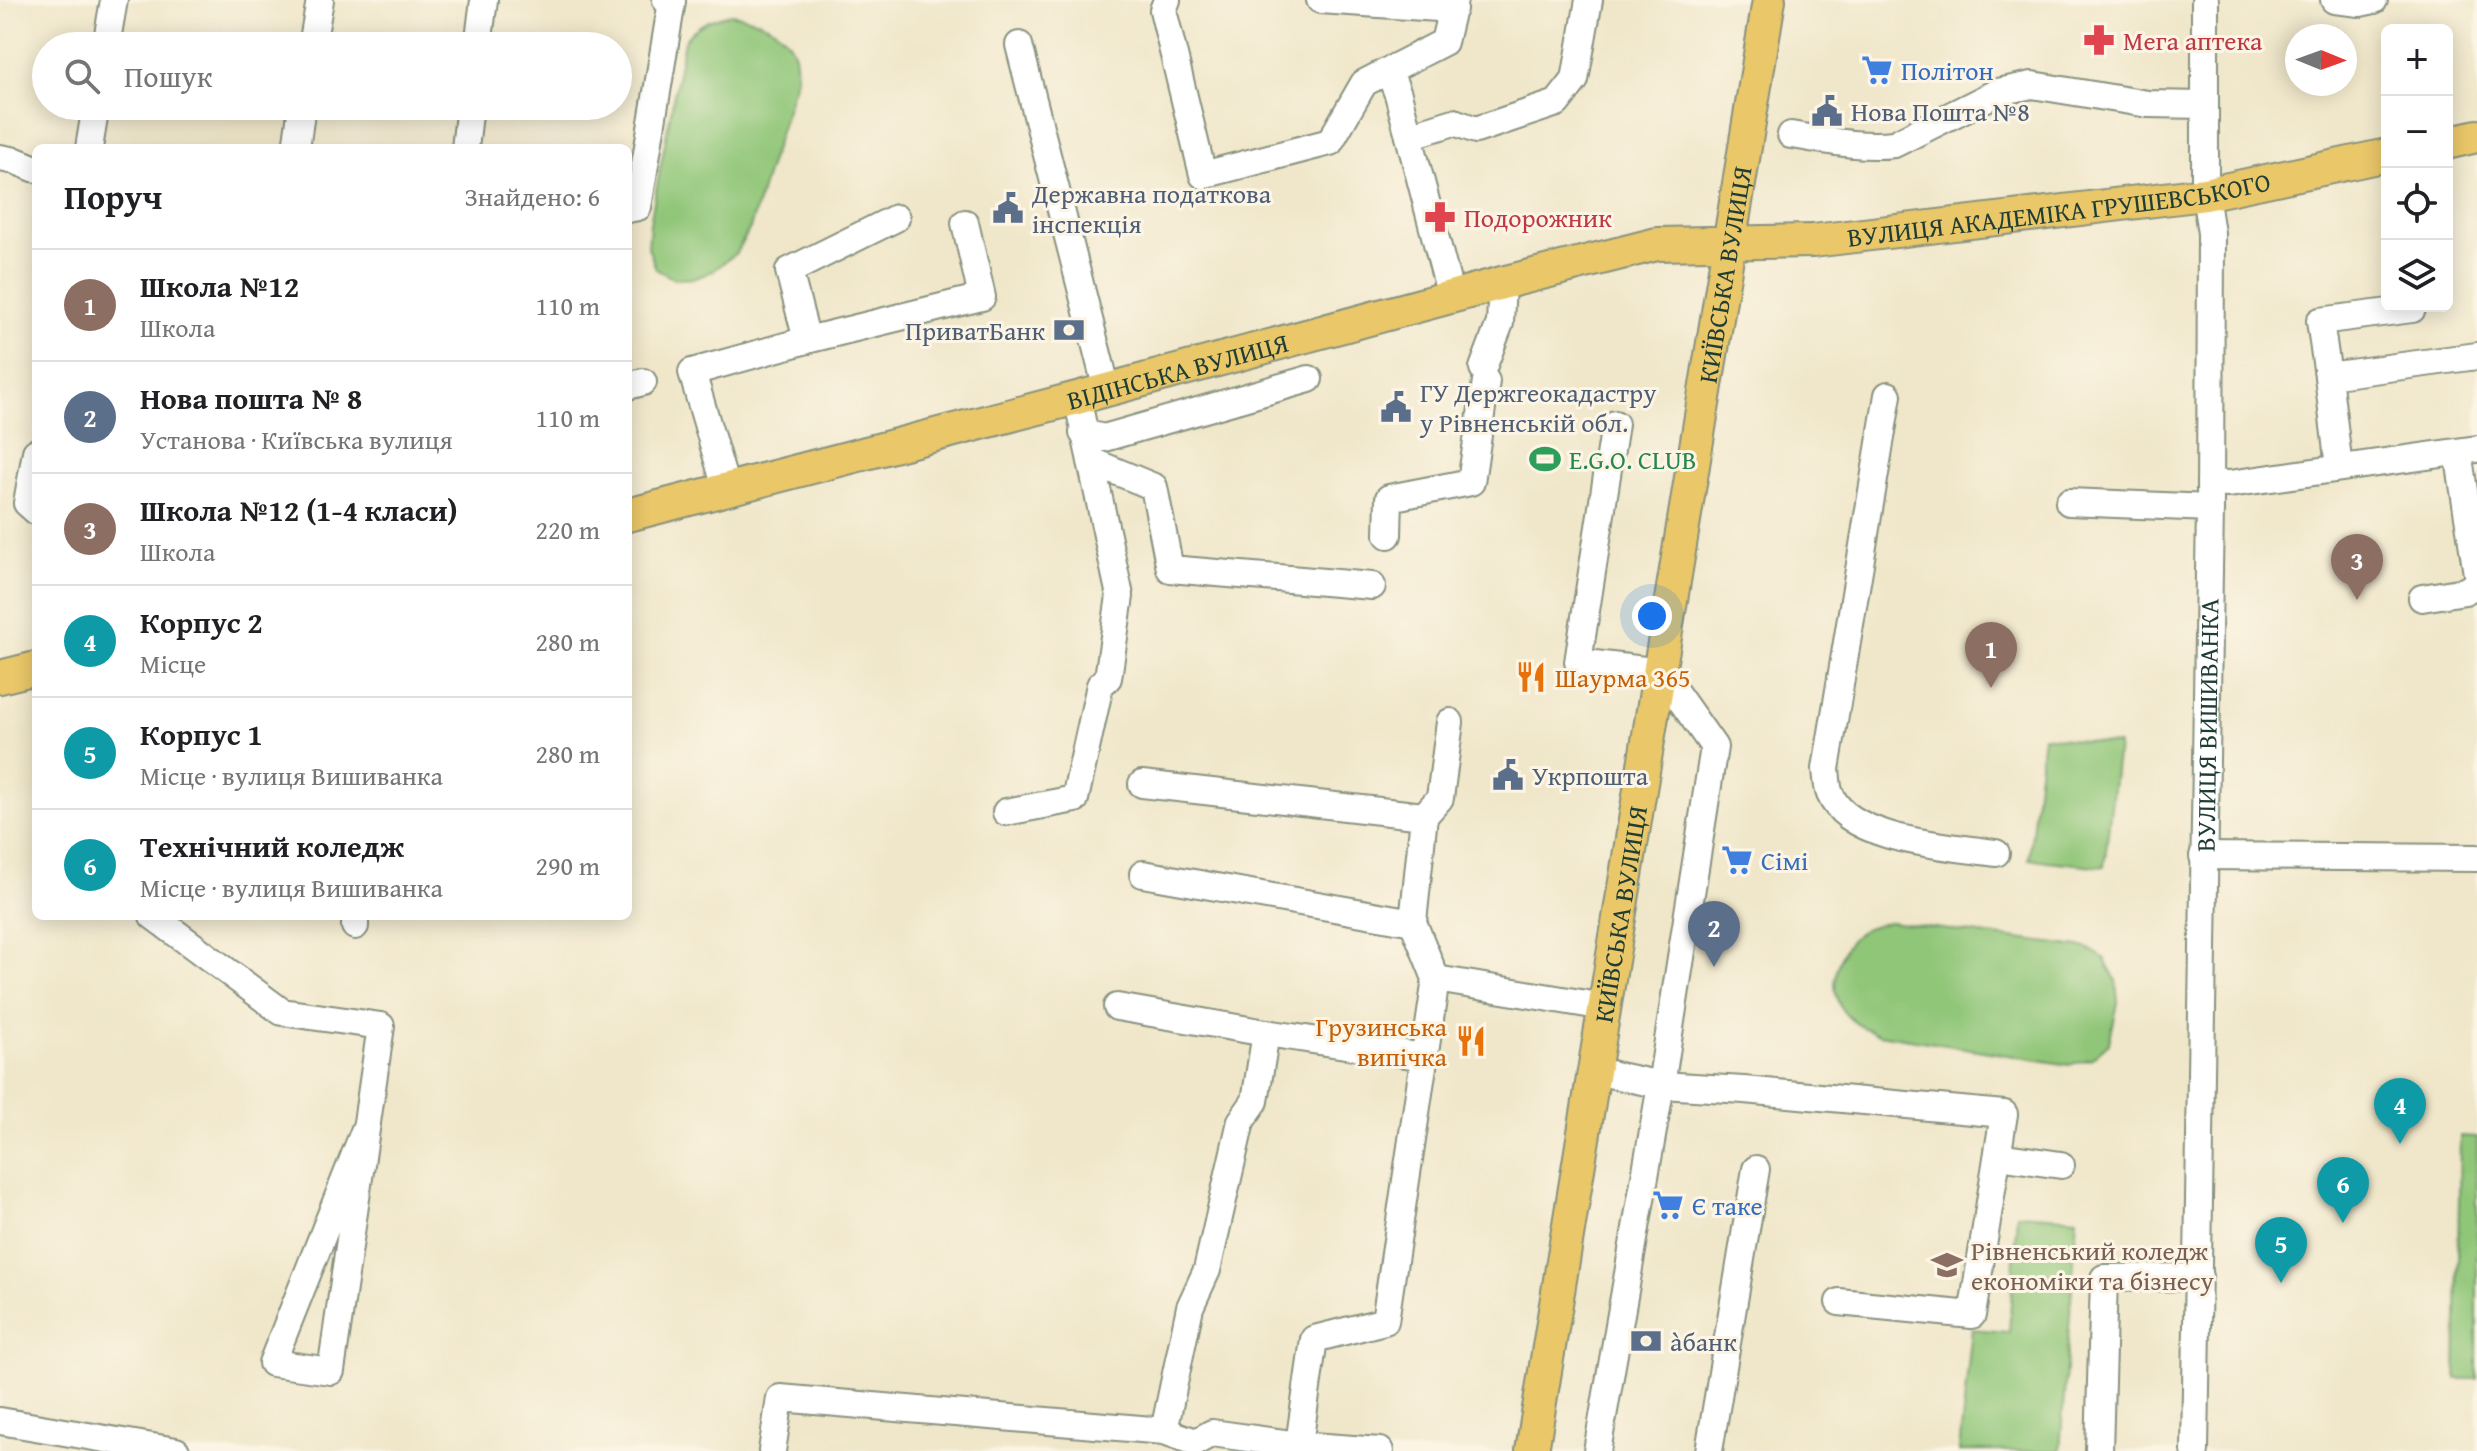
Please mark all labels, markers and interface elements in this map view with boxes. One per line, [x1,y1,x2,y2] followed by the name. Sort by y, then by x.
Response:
[2123,21,2263,60] place label: Мега аптека
[2082,23,2116,57] pharmacy icon: Мега аптека
[2285,24,2357,96] north arrow
[2381,24,2453,312] map controls
[2381,24,2453,96] button: +
[32,32,632,120] search box
[1901,51,1994,90] place label: Політон
[1860,53,1894,87] supermarket icon: Політон
[60,54,104,98] icon: search
[124,54,212,98] text: Пошук
[1851,92,2030,131] place label: Нова Пошта №8
[1810,94,1844,128] public building icon: Нова Пошта №8
[2381,96,2453,168] button: −
[1845,161,2274,256] street label: ВУЛИЦЯ АКАДЕМІКА ГРУШЕВСЬКОГО
[1687,163,1761,386] street label: КИЇВСЬКА ВУЛИЦЯ
[2381,168,2453,240] button: locate
[64,172,162,221] text: Поруч
[1031,174,1272,243] place label: Державна податкова інспекція
[464,177,600,216] text: Знайдено: 6
[991,191,1025,225] public building icon: Державна податкова інспекція
[1464,198,1612,237] place label: Подорожник
[1423,200,1457,234] pharmacy icon: Подорожник
[2381,240,2453,312] button: layers
[140,264,299,308] text: Школа №12
[83,286,97,325] text: 1
[535,286,600,325] text: 110 m
[140,308,215,347] text: Школа
[905,311,1045,350] place label: ПриватБанк
[1052,313,1086,347] bank icon: ПриватБанк
[1063,322,1292,419] street label: ВІДІНСЬКА ВУЛИЦЯ
[1419,373,1656,442] place label: ГУ Держгеокадастру у Рівненській обл.
[140,376,362,420] text: Нова пошта № 8
[1379,390,1413,424] public building icon: ГУ Держгеокадастру у Рівненській обл.
[83,398,97,437] text: 2
[535,398,600,437] text: 110 m
[140,420,453,459] text: Установа · Київська вулиця
[1569,440,1697,479] place label: E.G.O. CLUB
[1528,442,1562,476] sports icon: E.G.O. CLUB
[140,488,458,532] text: Школа №12 (1-4 класи)
[83,510,97,549] text: 3
[535,510,600,549] text: 220 m
[140,532,215,571] text: Школа
[2331,534,2383,600] pin: 3
[1632,596,1672,636] your location
[2185,598,2228,852] street label: ВУЛИЦЯ ВИШИВАНКА
[140,600,263,644] text: Корпус 2
[83,622,97,661] text: 4
[535,622,600,661] text: 280 m
[1965,622,2017,688] pin: 1
[140,644,206,683] text: Місце
[1555,658,1691,697] place label: Шаурма 365
[1514,660,1548,694] restaurant icon: Шаурма 365
[140,712,263,756] text: Корпус 1
[83,734,97,773] text: 5
[535,734,600,773] text: 280 m
[140,756,443,795] text: Місце · вулиця Вишиванка
[1532,756,1649,795] place label: Укрпошта
[1491,758,1525,792] public building icon: Укрпошта
[1583,803,1657,1025] street label: КИЇВСЬКА ВУЛИЦЯ
[140,824,404,868] text: Технічний коледж
[1761,841,1808,880] place label: Сімі
[1720,843,1754,877] supermarket icon: Сімі
[83,846,97,885] text: 6
[535,846,600,885] text: 290 m
[140,868,443,907] text: Місце · вулиця Вишиванка
[1688,901,1740,967] pin: 2
[1316,1007,1448,1076] place label: Грузинська випічка
[1454,1024,1488,1058] restaurant icon: Грузинська випічка
[2374,1078,2426,1144] pin: 4
[2317,1157,2369,1223] pin: 6
[1692,1186,1763,1225] place label: Є таке
[1651,1188,1685,1222] supermarket icon: Є таке
[2255,1217,2307,1283] pin: 5
[1971,1231,2214,1300] place label: Рівненський коледж економіки та бізнесу
[1930,1248,1964,1282] school or university icon: Рівненський коледж економіки та бізнесу
[1670,1322,1737,1361] place label: а̀банк
[1629,1324,1663,1358] bank icon: а̀банк

